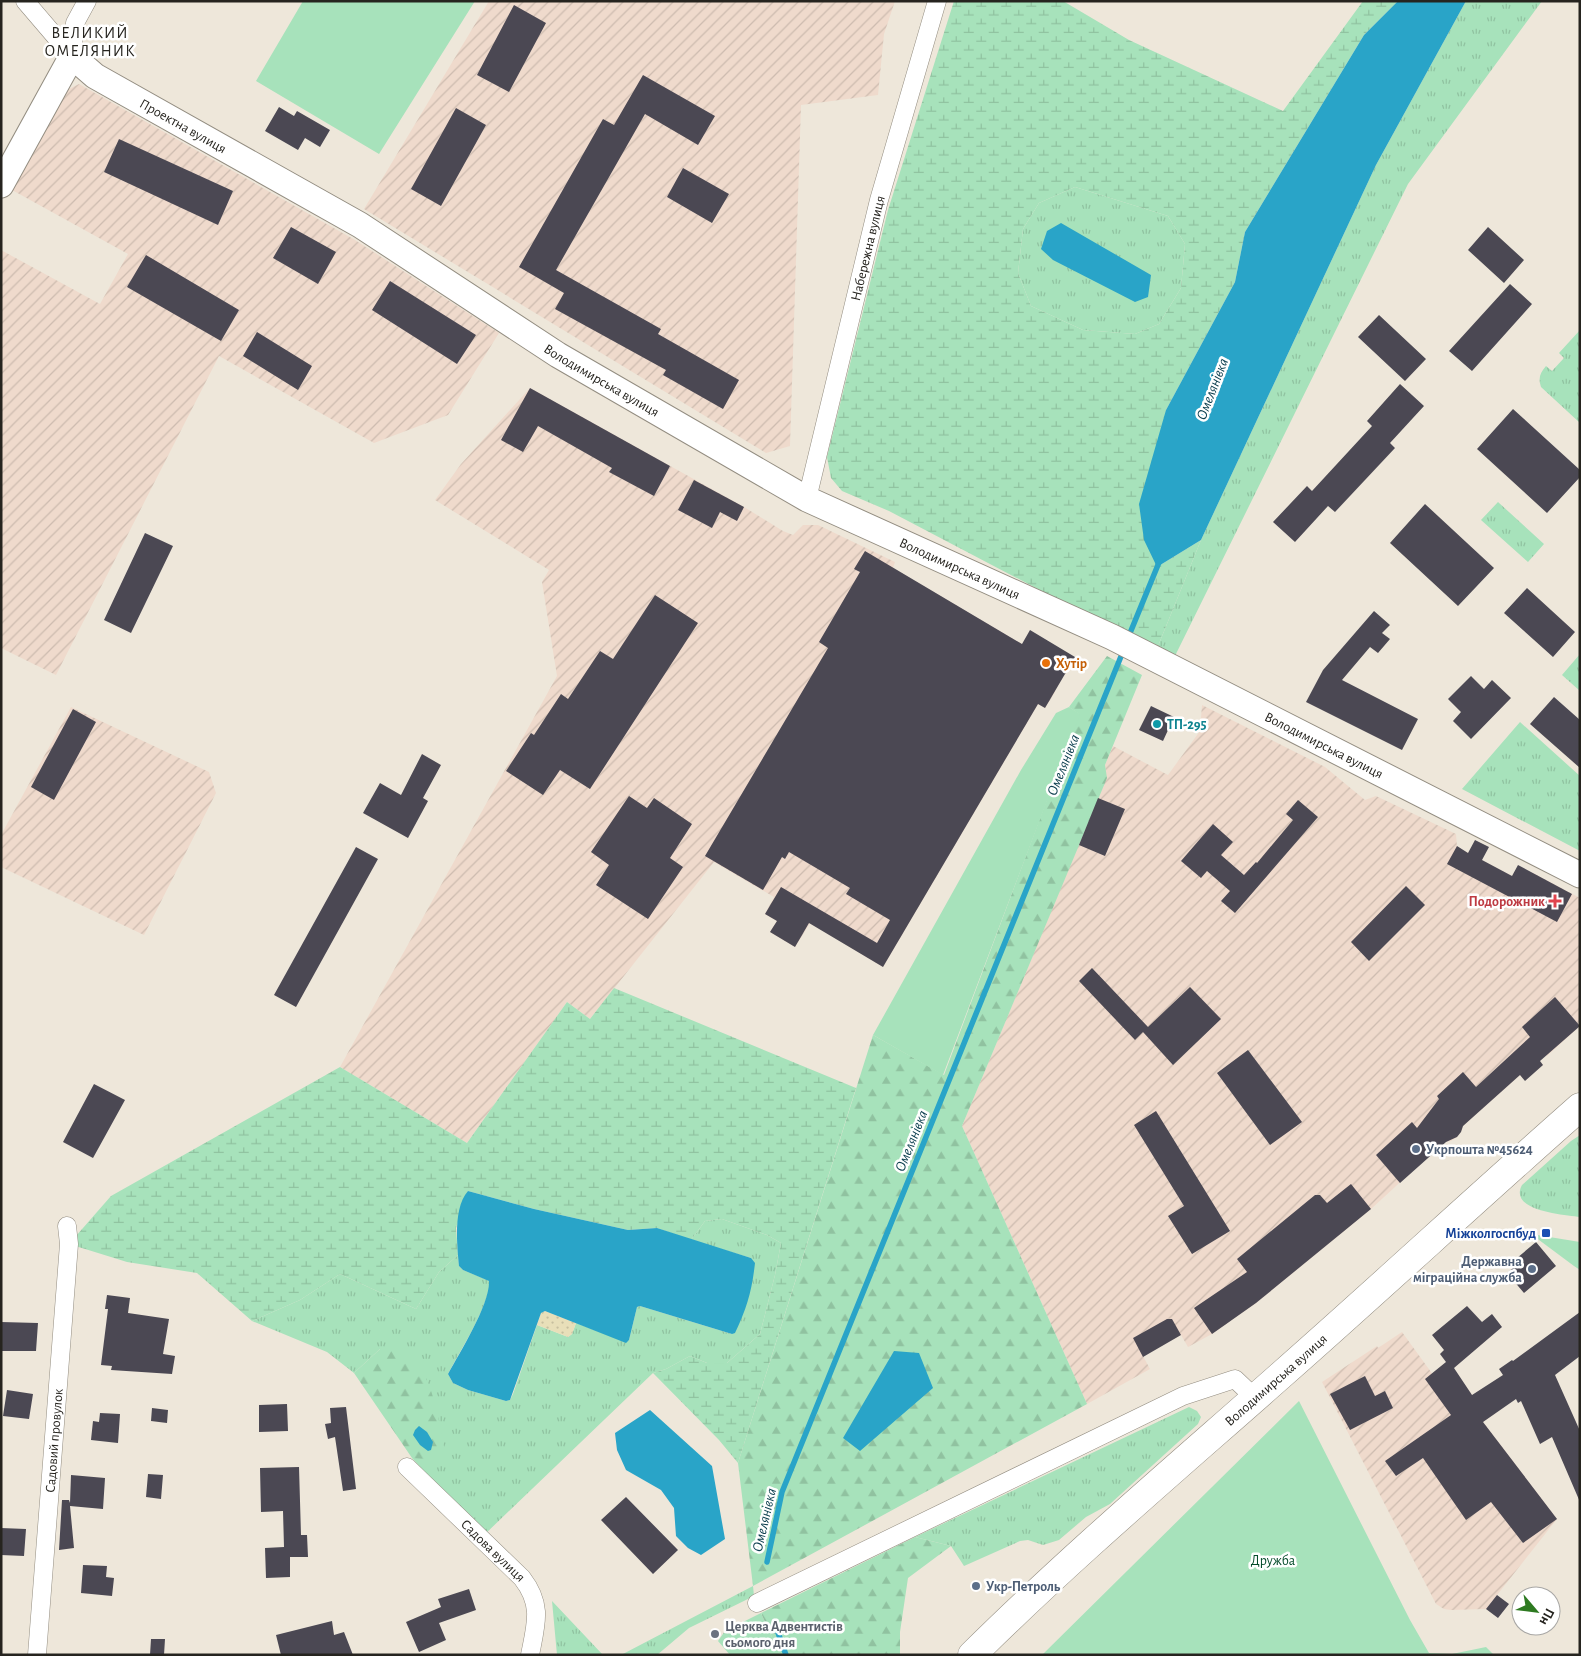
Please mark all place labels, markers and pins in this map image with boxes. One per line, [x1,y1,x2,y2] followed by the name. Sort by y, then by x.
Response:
[1040,657,1052,669] marker: Хутір
[1056,657,1087,671] place label: Хутір
[1151,718,1163,730] marker: ТП-295
[1167,718,1207,732] place label: ТП-295
[1469,895,1545,909] place label: Подорожник
[1549,895,1561,907] marker: Подорожник
[1410,1143,1422,1155] marker: Укрпошта №45624
[1426,1143,1533,1157] place label: Укрпошта №45624
[1445,1227,1536,1241] place label: Міжколгоспбуд
[1540,1227,1552,1239] marker: Міжколгоспбуд
[1413,1255,1522,1285] place label: Державна міграційна служба
[1526,1263,1538,1275] marker: Державна міграційна служба
[970,1580,982,1592] marker: Укр-Петроль
[986,1580,1061,1594] place label: Укр-Петроль
[725,1620,843,1650] place label: Церква Адвентистів сьомого дня
[709,1628,721,1640] marker: Церква Адвентистів сьомого дня

